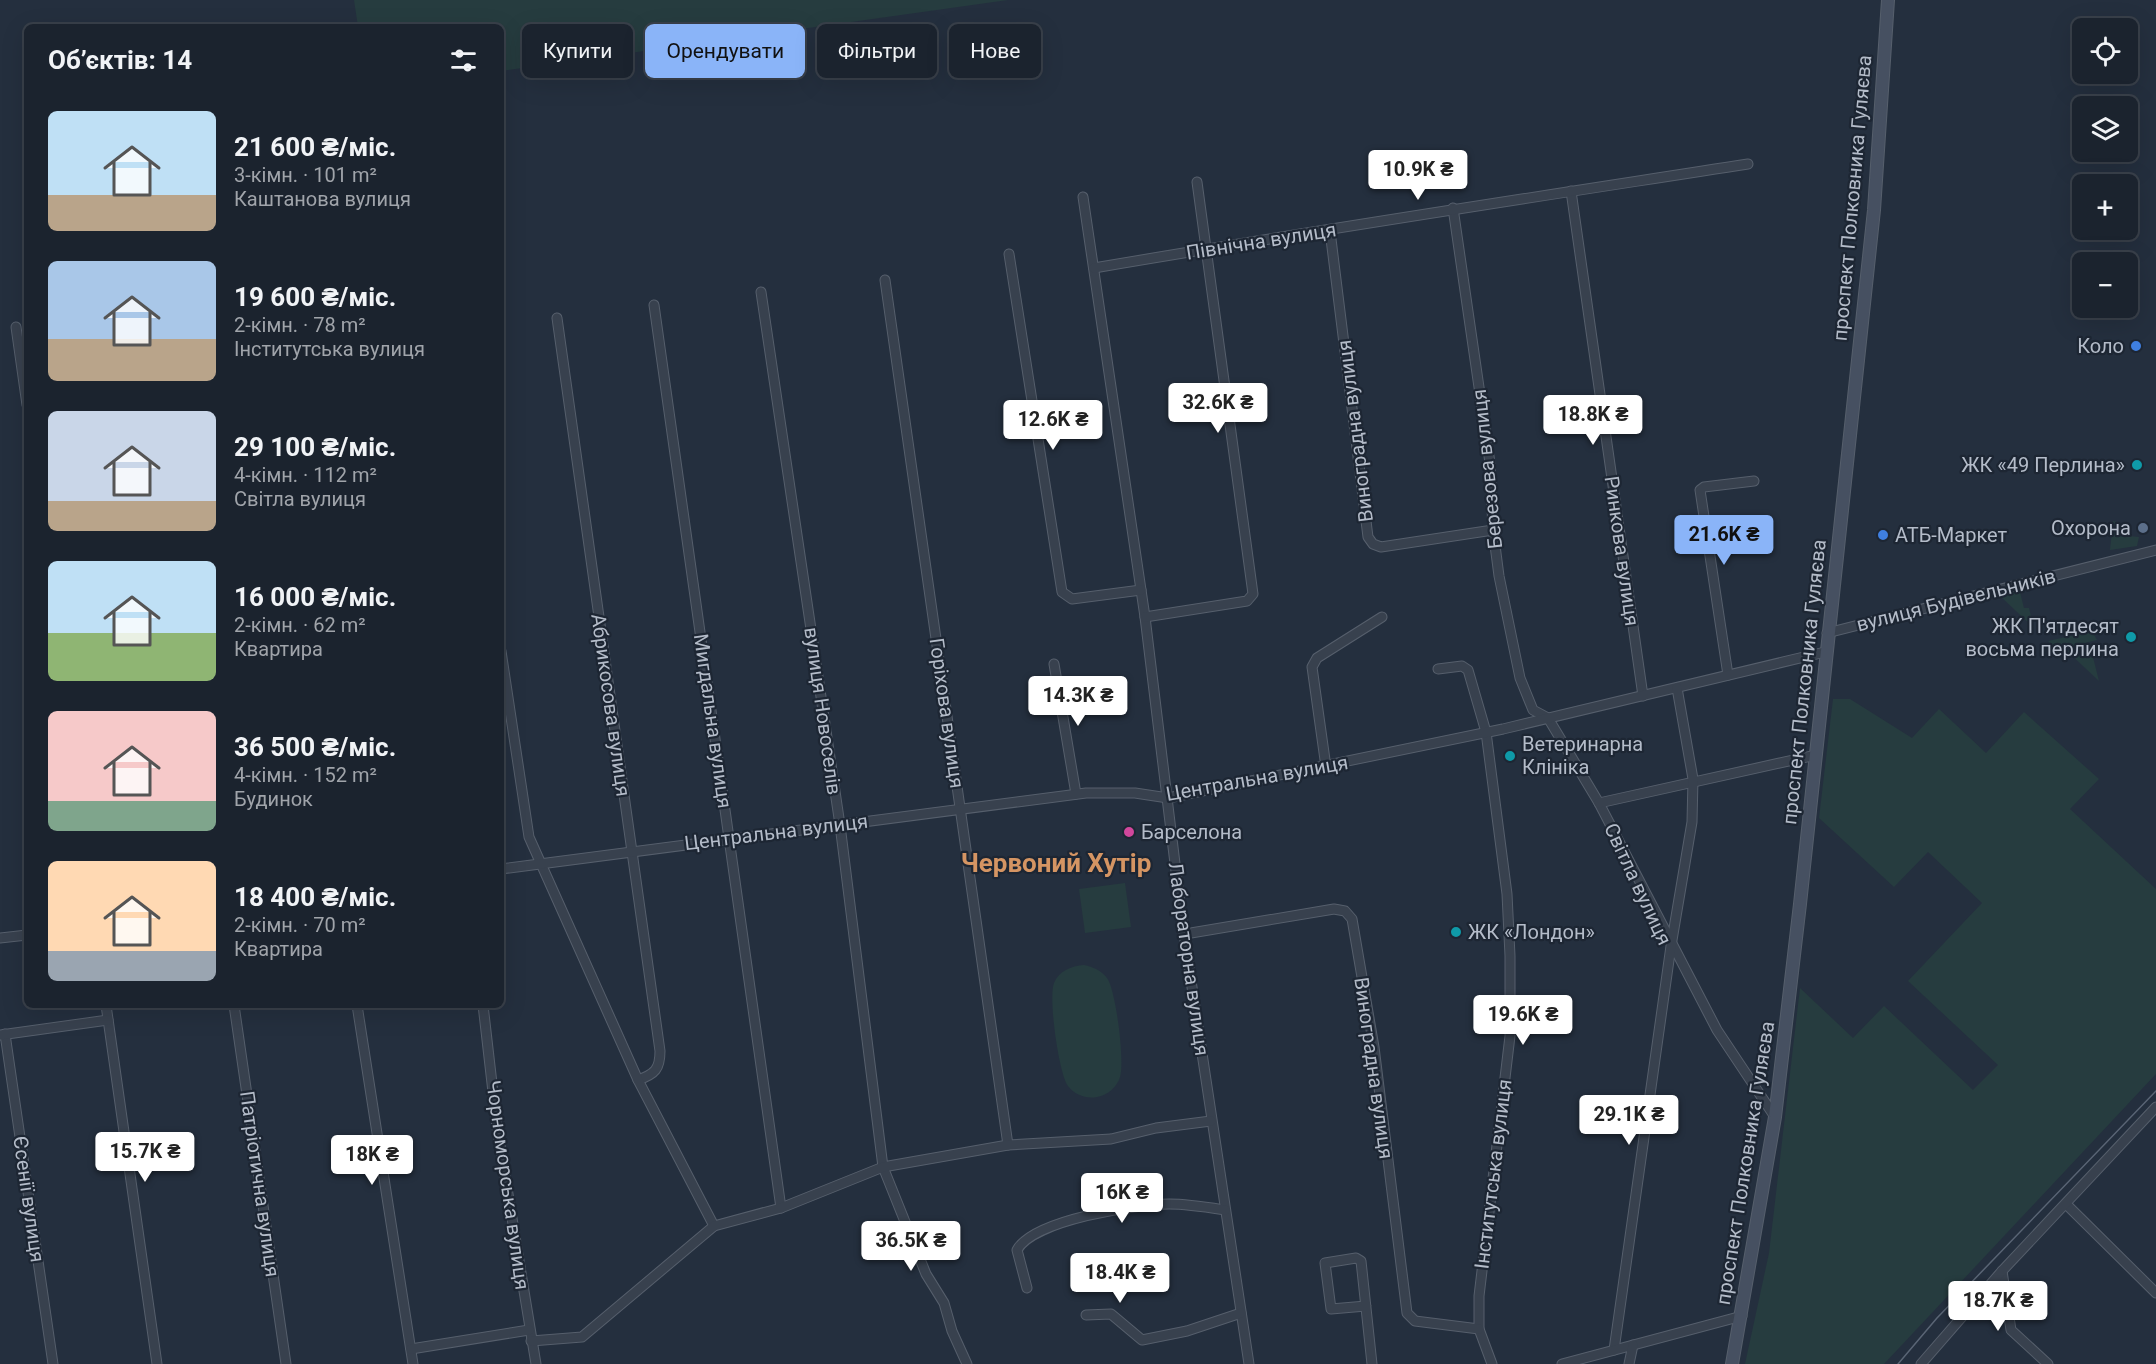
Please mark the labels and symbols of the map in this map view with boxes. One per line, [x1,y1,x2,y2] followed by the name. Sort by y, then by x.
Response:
[1828,54,1876,342] street label: проспект Полковника Гуляєва
[1363,150,1473,201] pin: 10.9K ₴
[1184,217,1338,265] street label: Північна вулиця
[2077,334,2124,358] place label: Коло
[1332,339,1378,523] street label: Виноградна вулиця
[2129,339,2143,353] marker: Коло
[1163,383,1273,434] pin: 32.6K ₴
[1467,388,1507,550] street label: Березова вулиця
[1538,395,1648,446] pin: 18.8K ₴
[998,400,1108,451] pin: 12.6K ₴
[1961,453,2125,477] place label: ЖК «49 Перлина»
[2130,458,2144,472] marker: ЖК «49 Перлина»
[1600,474,1644,628] street label: Ринкова вулиця
[1669,515,1779,566] pin: 21.6K ₴
[2051,516,2131,540] place label: Охорона
[2136,521,2150,535] marker: Охорона
[1895,523,2008,547] place label: АТБ-Маркет
[1876,528,1890,542] marker: АТБ-Маркет
[1777,538,1831,826] street label: проспект Полковника Гуляєва
[1854,564,2058,636] street label: вулиця Будівельників
[586,612,636,798] street label: Абрикосова вулиця
[1965,614,2119,661] place label: ЖК П'ятдесят восьма перлина
[799,626,847,796] street label: вулиця Новоселів
[2124,630,2138,644] marker: ЖК П'ятдесят восьма перлина
[689,632,737,810] street label: Мигдальна вулиця
[925,636,969,790] street label: Горіхова вулиця
[1023,676,1133,727] pin: 14.3K ₴
[1522,732,1643,779] place label: Ветеринарна Клініка
[1503,749,1517,763] marker: Ветеринарна Клініка
[1164,750,1350,806] street label: Центральна вулиця
[683,809,869,855] street label: Центральна вулиця
[1599,819,1677,949] street label: Світла вулиця
[1141,820,1242,844] place label: Барселона
[1122,825,1136,839] marker: Барселона
[961,848,1151,878] district label: Червоний Хутір
[1164,861,1214,1057] street label: Лабораторна вулиця
[1468,920,1595,944] place label: ЖК «Лондон»
[1449,925,1463,939] marker: ЖК «Лондон»
[1349,976,1399,1160] street label: Виноградна вулиця
[1468,995,1578,1046] pin: 19.6K ₴
[1711,1019,1779,1307] street label: проспект Полковника Гуляєва
[1469,1078,1517,1270] street label: Інститутська вулиця
[481,1079,535,1291] street label: Чорноморська вулиця
[235,1089,285,1279] street label: Патріотична вулиця
[1574,1095,1684,1146] pin: 29.1K ₴
[90,1132,200,1183] pin: 15.7K ₴
[8,1134,50,1264] street label: Єсенії вулиця
[330,1135,414,1186] pin: 18K ₴
[1080,1173,1164,1224] pin: 16K ₴
[856,1221,966,1272] pin: 36.5K ₴
[1065,1253,1175,1304] pin: 18.4K ₴
[1943,1281,2053,1332] pin: 18.7K ₴

